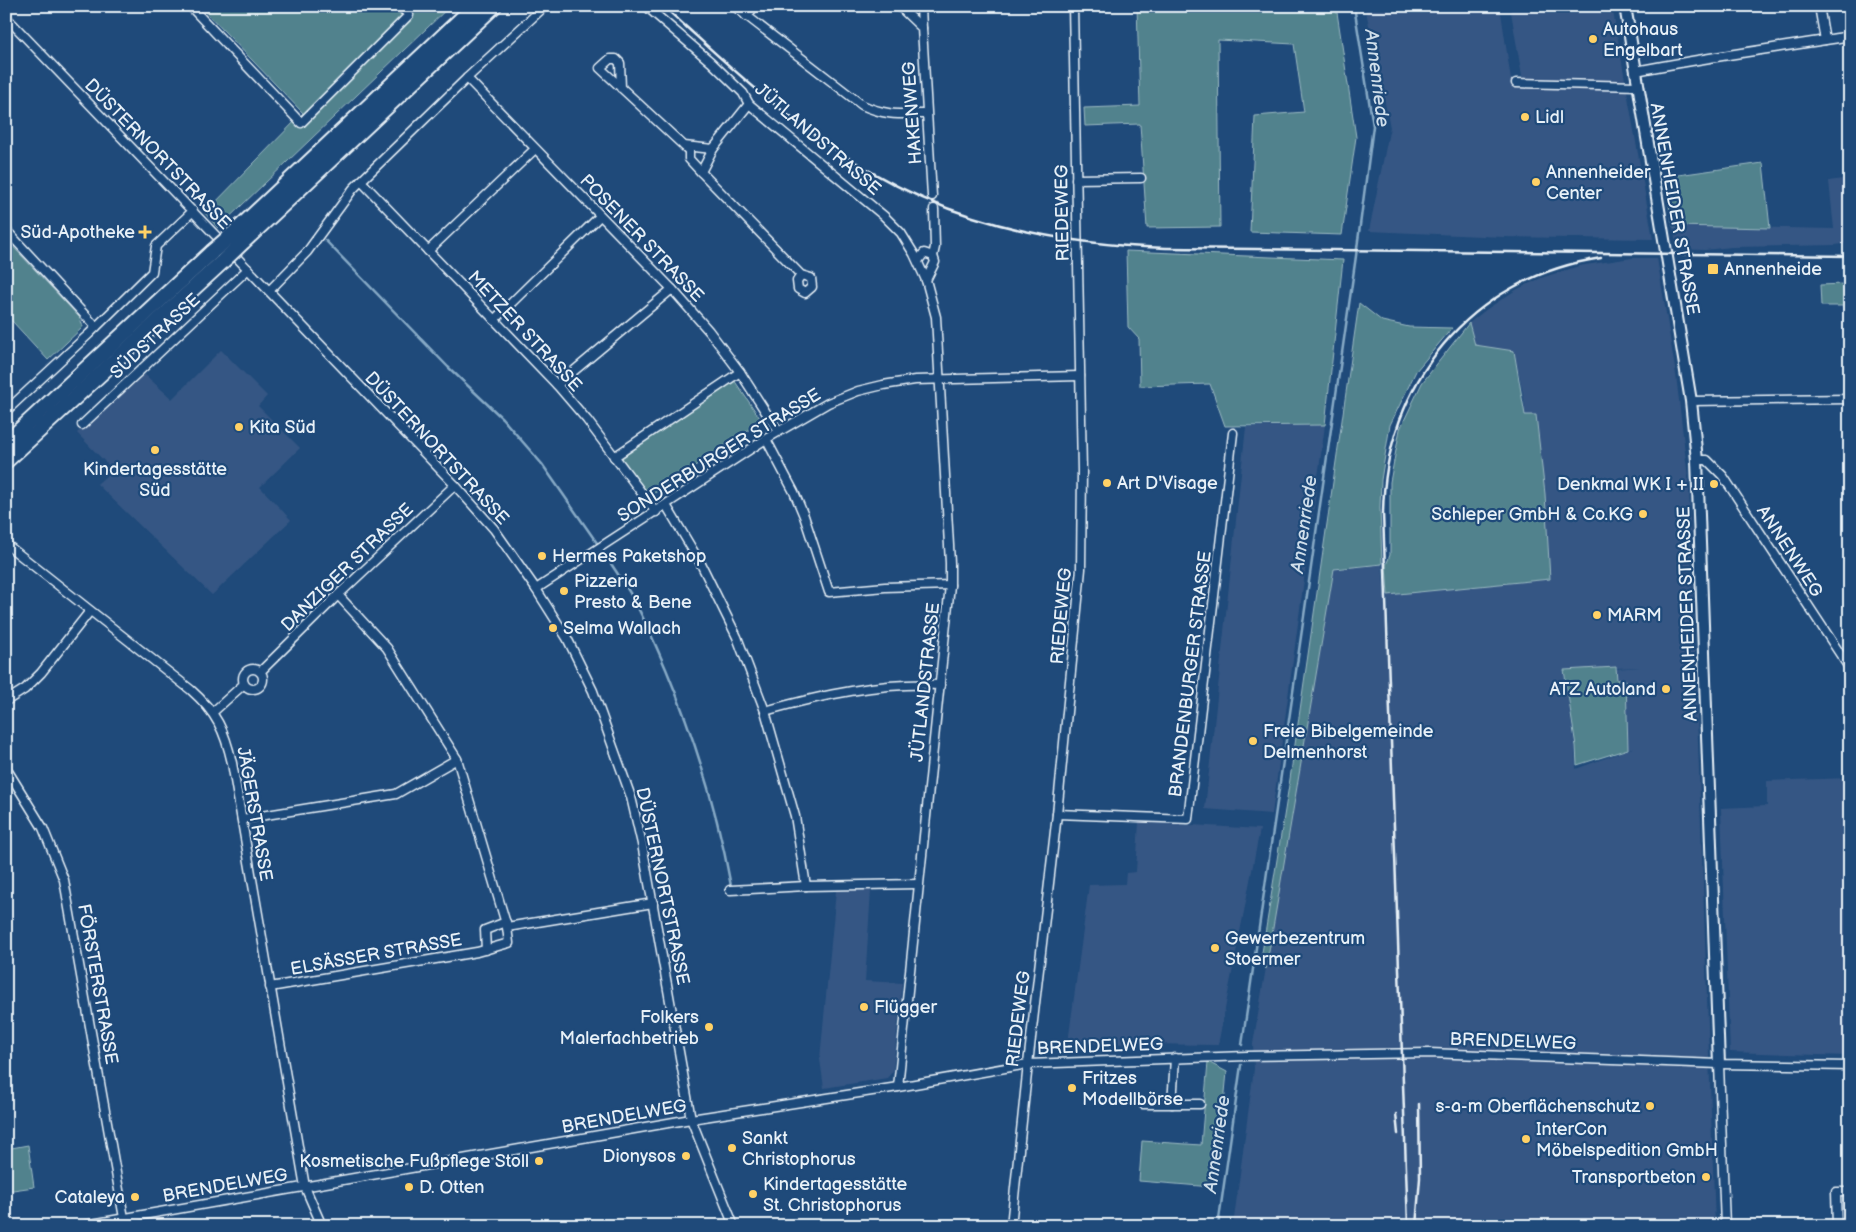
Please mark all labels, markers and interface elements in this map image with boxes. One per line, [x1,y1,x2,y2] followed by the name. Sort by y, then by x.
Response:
[1603,19,1683,61] place label: Autohaus Engelbart
[1359,27,1394,128] water label: Annenriede
[1587,33,1599,45] marker: Autohaus Engelbart
[898,61,927,165] street label: HAKENWEG
[80,74,236,234] street label: DÜSTERNORTSTRASSE
[750,78,886,200] street label: JÜTLANDSTRASSE
[1645,101,1704,317] street label: ANNENHEIDER STRASSE
[1535,107,1564,128] place label: Lidl
[1519,111,1531,123] marker: Lidl
[1546,162,1651,204] place label: Annenheider Center
[1051,164,1074,262] street label: RIEDEWEG
[575,170,708,307] street label: POSENER STRASSE
[1530,176,1542,188] marker: Annenheider Center
[20,222,135,243] place label: Süd-Apotheke
[139,226,151,238] marker: Süd-Apotheke
[1724,259,1822,280] place label: Annenheide
[1706,262,1720,276] marker: Annenheide
[463,267,586,396] street label: METZER STRASSE
[105,289,205,383] street label: SÜDSTRASSE
[360,367,514,529] street label: DÜSTERNORTSTRASSE
[614,384,825,527] street label: SONDERBURGER STRASSE
[249,417,316,438] place label: Kita Süd
[233,421,245,433] marker: Kita Süd
[149,444,161,456] marker: Kindertagesstätte Süd
[83,459,227,501] place label: Kindertagesstätte Süd
[1117,473,1218,494] place label: Art D'Visage
[1286,474,1323,576] water label: Annenriede
[1557,474,1704,495] place label: Denkmal WK I + II
[1101,477,1113,489] marker: Art D'Visage
[1708,478,1720,490] marker: Denkmal WK I + II
[277,499,418,636] street label: DANZIGER STRASSE
[1752,501,1827,601] street label: ANNENWEG
[1431,504,1633,525] place label: Schleper GmbH & Co.KG
[1673,506,1702,722] street label: ANNENHEIDER STRASSE
[1637,508,1649,520] marker: Schleper GmbH & Co.KG
[552,546,707,567] place label: Hermes Paketshop
[536,550,548,562] marker: Hermes Paketshop
[1165,550,1216,798] street label: BRANDENBURGER STRASSE
[1047,567,1076,665] street label: RIEDEWEG
[574,571,692,613] place label: Pizzeria Presto & Bene
[558,585,570,597] marker: Pizzeria Presto & Bene
[906,601,944,763] street label: JÜTLANDSTRASSE
[1607,605,1662,626] place label: MARM
[1591,609,1603,621] marker: MARM
[563,618,681,639] place label: Selma Wallach
[547,622,559,634] marker: Selma Wallach
[1550,679,1656,700] place label: ATZ Autoland
[1660,683,1672,695] marker: ATZ Autoland
[1263,721,1434,763] place label: Freie Bibelgemeinde Delmenhorst
[1247,735,1259,747] marker: Freie Bibelgemeinde Delmenhorst
[232,745,278,883] street label: JÄGERSTRASSE
[631,785,695,987] street label: DÜSTERNORTSTRASSE
[73,902,123,1066] street label: FÖRSTERSTRASSE
[289,928,464,980] street label: ELSÄSSER STRASSE
[1225,928,1365,970] place label: Gewerbezentrum Stoermer
[1209,942,1221,954] marker: Gewerbezentrum Stoermer
[1002,970,1035,1068] street label: RIEDEWEG
[874,997,937,1018] place label: Flügger
[858,1001,870,1013] marker: Flügger
[560,1007,699,1049] place label: Folkers Malerfachbetrieb
[703,1021,715,1033] marker: Folkers Malerfachbetrieb
[1449,1029,1577,1054] street label: BRENDELWEG
[1036,1034,1164,1059] street label: BRENDELWEG
[1082,1068,1183,1110] place label: Fritzes Modellbörse
[1066,1082,1078,1094] marker: Fritzes Modellbörse
[1199,1094,1236,1196] water label: Annenriede
[560,1095,688,1138] street label: BRENDELWEG
[1435,1096,1640,1117] place label: s-a-m Oberflächenschutz
[1644,1100,1656,1112] marker: s-a-m Oberflächenschutz
[1536,1119,1718,1161] place label: InterCon Möbelspedition GmbH
[742,1128,856,1170] place label: Sankt Christophorus
[1520,1133,1532,1145] marker: InterCon Möbelspedition GmbH
[726,1142,738,1154] marker: Sankt Christophorus
[602,1146,676,1167] place label: Dionysos
[680,1150,692,1162] marker: Dionysos
[299,1151,529,1172] place label: Kosmetische Fußpflege Stoll
[533,1155,545,1167] marker: Kosmetische Fußpflege Stoll
[161,1164,289,1207] street label: BRENDELWEG
[1572,1167,1696,1188] place label: Transportbeton
[1700,1171,1712,1183] marker: Transportbeton
[763,1174,907,1216] place label: Kindertagesstätte St. Christophorus
[419,1177,484,1198] place label: D. Otten
[403,1181,415,1193] marker: D. Otten
[55,1187,125,1208] place label: Cataleya
[747,1188,759,1200] marker: Kindertagesstätte St. Christophorus
[129,1191,141,1203] marker: Cataleya

